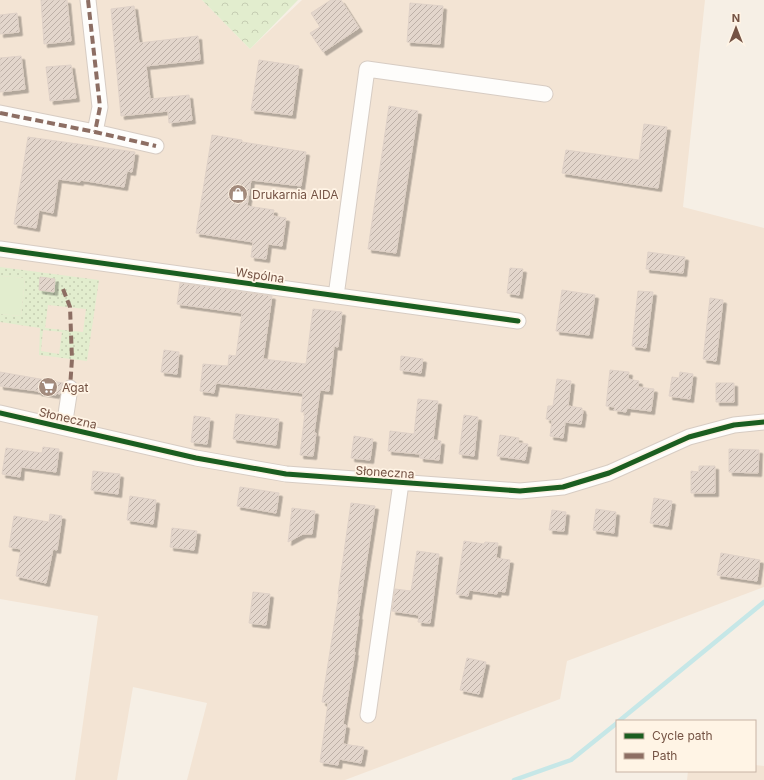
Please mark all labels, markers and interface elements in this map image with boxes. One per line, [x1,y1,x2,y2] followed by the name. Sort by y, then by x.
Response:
[716,8,756,48] north arrow
[732,11,740,25] text: N
[227,183,249,205] shop icon: Drukarnia AIDA
[252,187,338,202] place label: Drukarnia AIDA
[235,264,285,286] street label: Wspólna
[37,376,59,398] supermarket icon: Agat
[62,380,88,395] place label: Agat
[38,404,98,432] street label: Słoneczna
[355,462,415,482] street label: Słoneczna
[616,720,756,772] legend
[652,728,713,743] text: Cycle path
[652,748,677,763] text: Path

